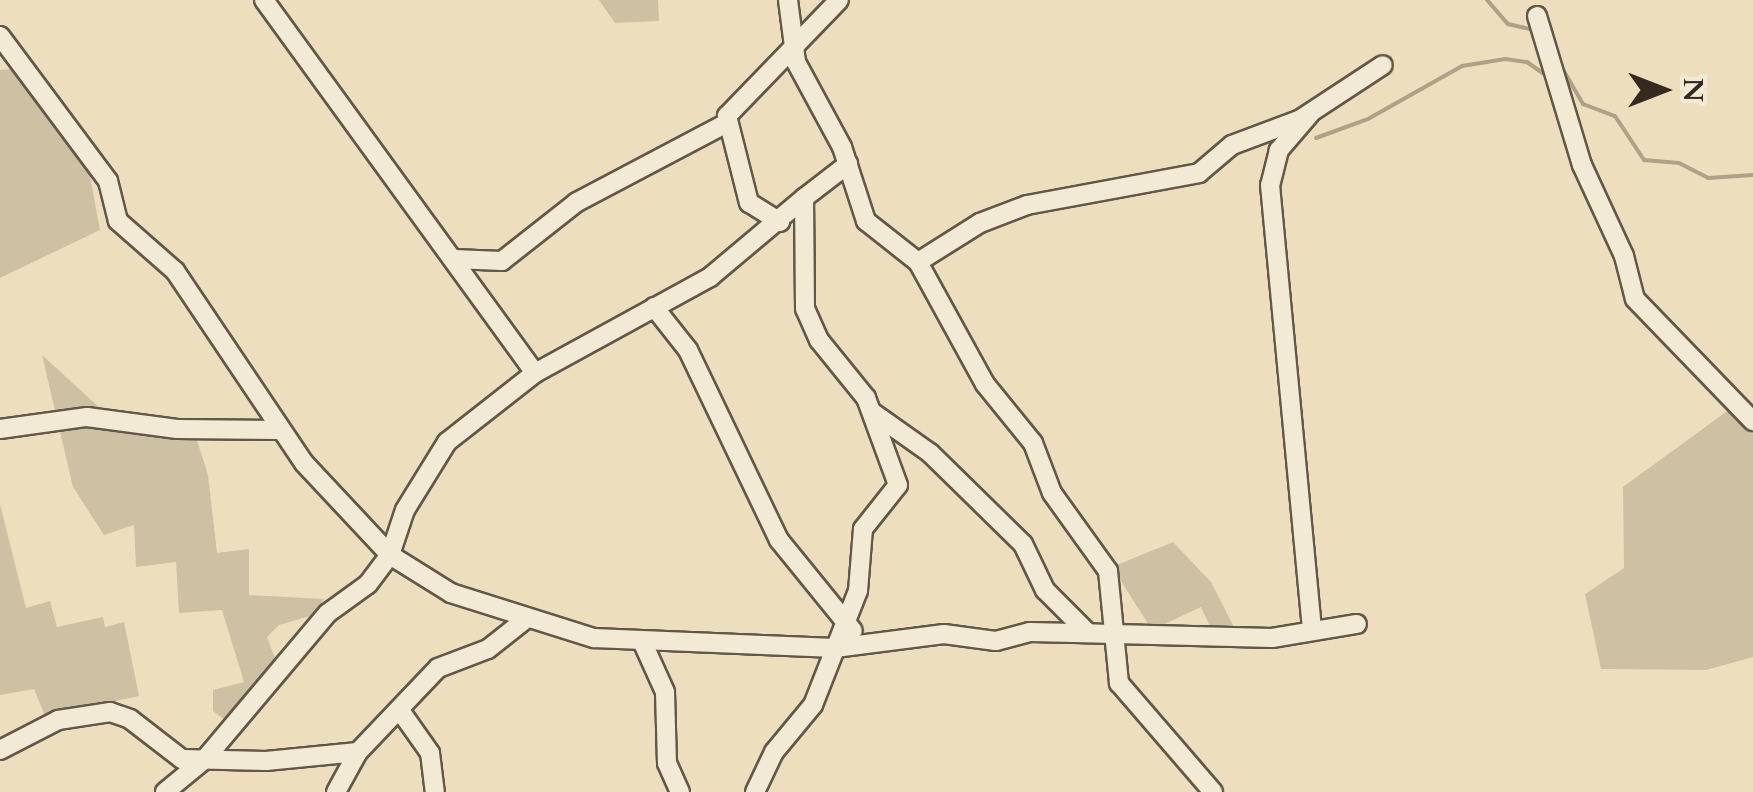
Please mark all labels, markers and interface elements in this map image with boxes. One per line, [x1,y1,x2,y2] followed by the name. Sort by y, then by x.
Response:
[1613,40,1713,140] north arrow
[1674,78,1712,102] text: N

